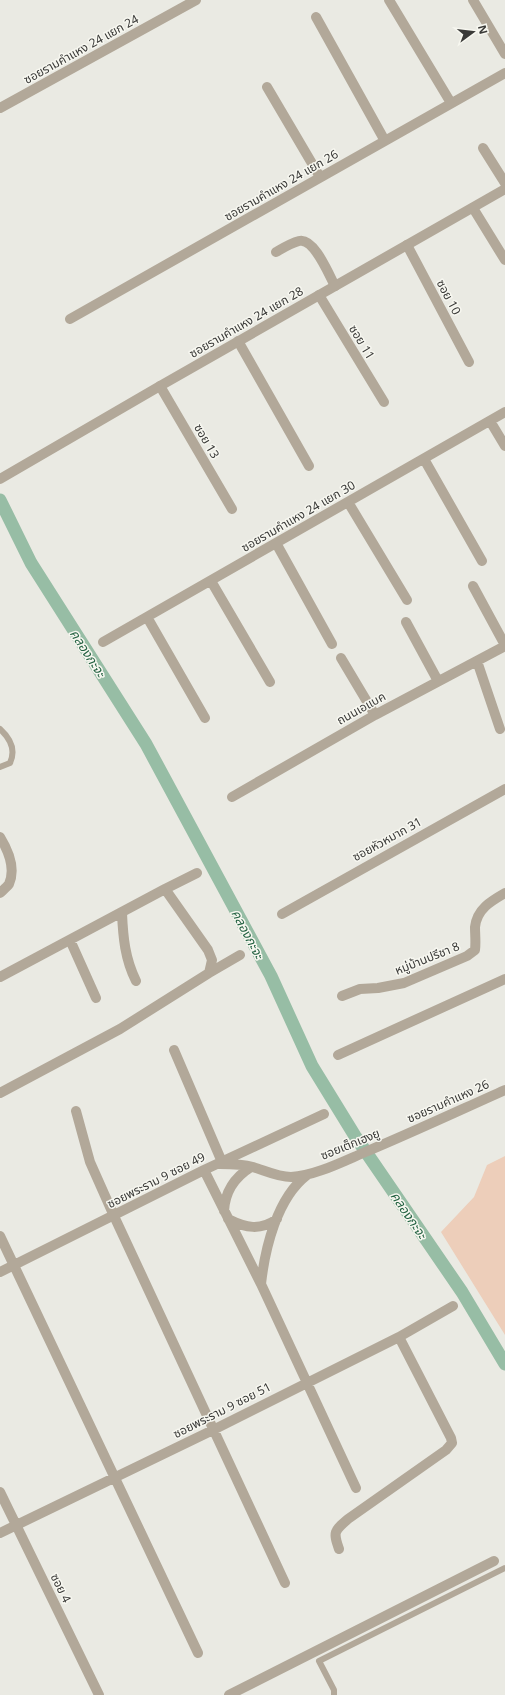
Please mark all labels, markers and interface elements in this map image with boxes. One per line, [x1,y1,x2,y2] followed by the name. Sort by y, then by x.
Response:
[20,10,142,88] street label: ซอยรามคำแหง 24 แยก 24
[453,12,493,52] north arrow
[475,23,492,36] text: N
[221,145,341,225] street label: ซอยรามคำแหง 24 แยก 26
[433,276,465,318] street label: ซอย 10
[186,282,306,362] street label: ซอยรามคำแหง 24 แยก 28
[345,322,379,362] street label: ซอย 11
[190,420,224,462] street label: ซอย 13
[238,476,358,556] street label: ซอยรามคำแหง 24 แยก 30
[66,626,111,682] water label: คลองกะจะ
[333,688,389,728] street label: ถนนเอแบค
[349,813,425,865] street label: ซอยหัวหมาก 31
[228,906,269,963] water label: คลองกะจะ
[392,937,462,979] street label: หมู่บ้านปรีชา 8
[404,1075,492,1127] street label: ซอยรามคำแหง 26
[318,1124,382,1164] street label: ซอยเต็กเฮงยู
[104,1148,208,1212] street label: ซอยพระราม 9 ซอย 49
[387,1188,432,1243] water label: คลองกะจะ
[170,1378,274,1442] street label: ซอยพระราม 9 ซอย 51
[47,1570,75,1606] street label: ซอย 4

